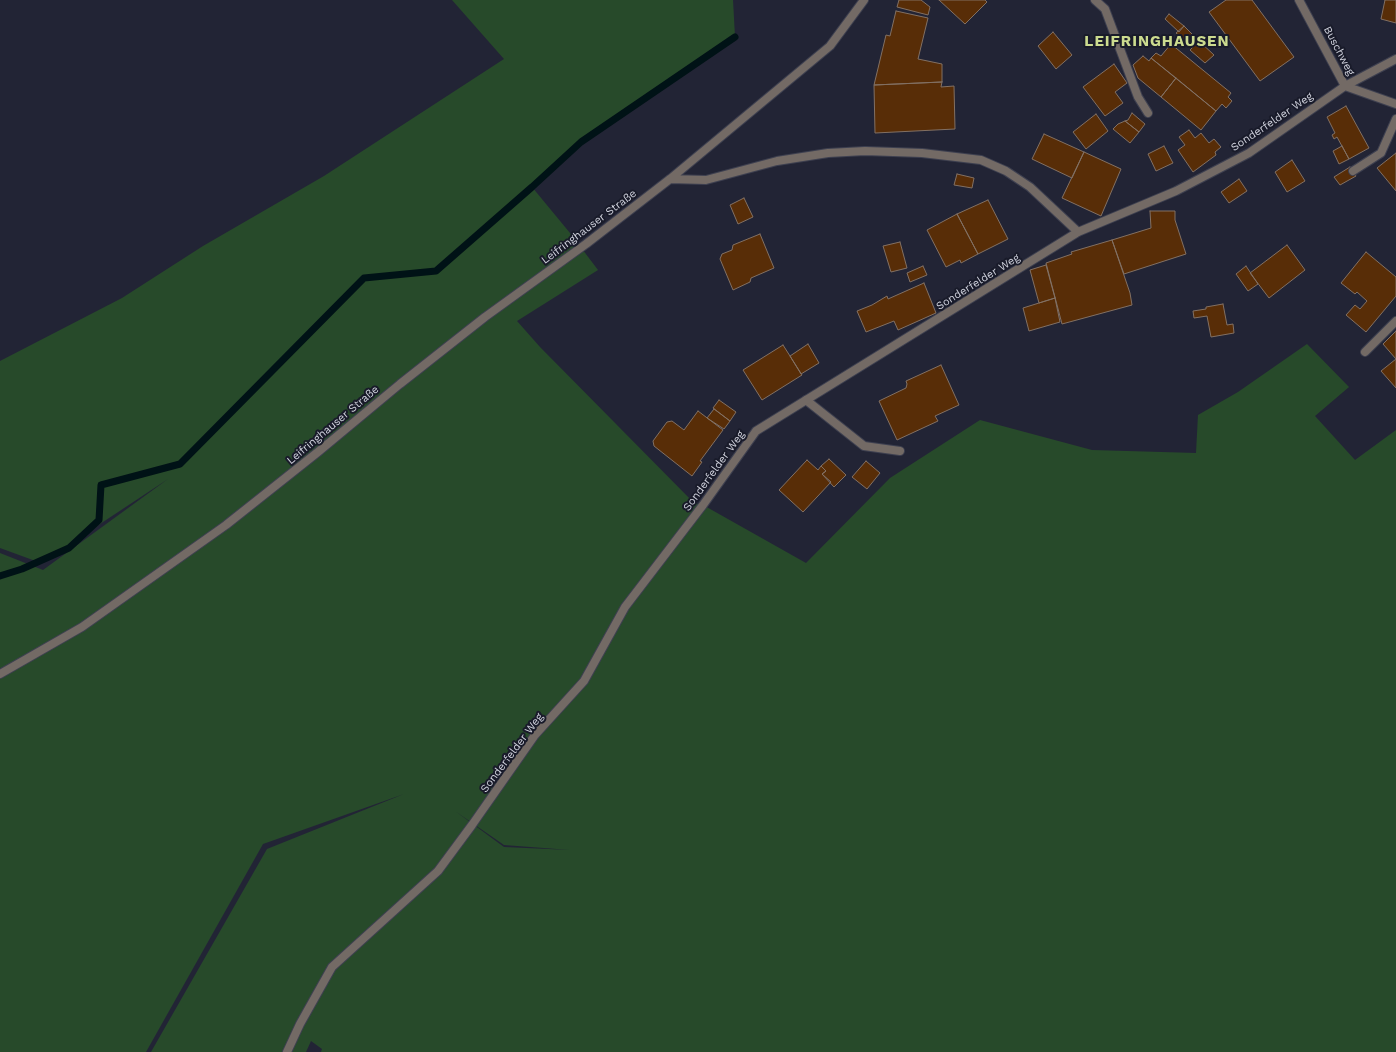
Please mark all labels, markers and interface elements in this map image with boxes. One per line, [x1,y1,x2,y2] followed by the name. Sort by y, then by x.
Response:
[1321,24,1357,78] street label: Buschweg
[1084,33,1230,51] district label: LEIFRINGHAUSEN
[1229,90,1315,154] street label: Sonderfelder Weg
[539,187,639,267] street label: Leifringhauser Straße
[934,251,1022,313] street label: Sonderfelder Weg
[284,383,382,467] street label: Leifringhauser Straße
[680,428,748,514] street label: Sonderfelder Weg
[478,711,546,795] street label: Sonderfelder Weg

